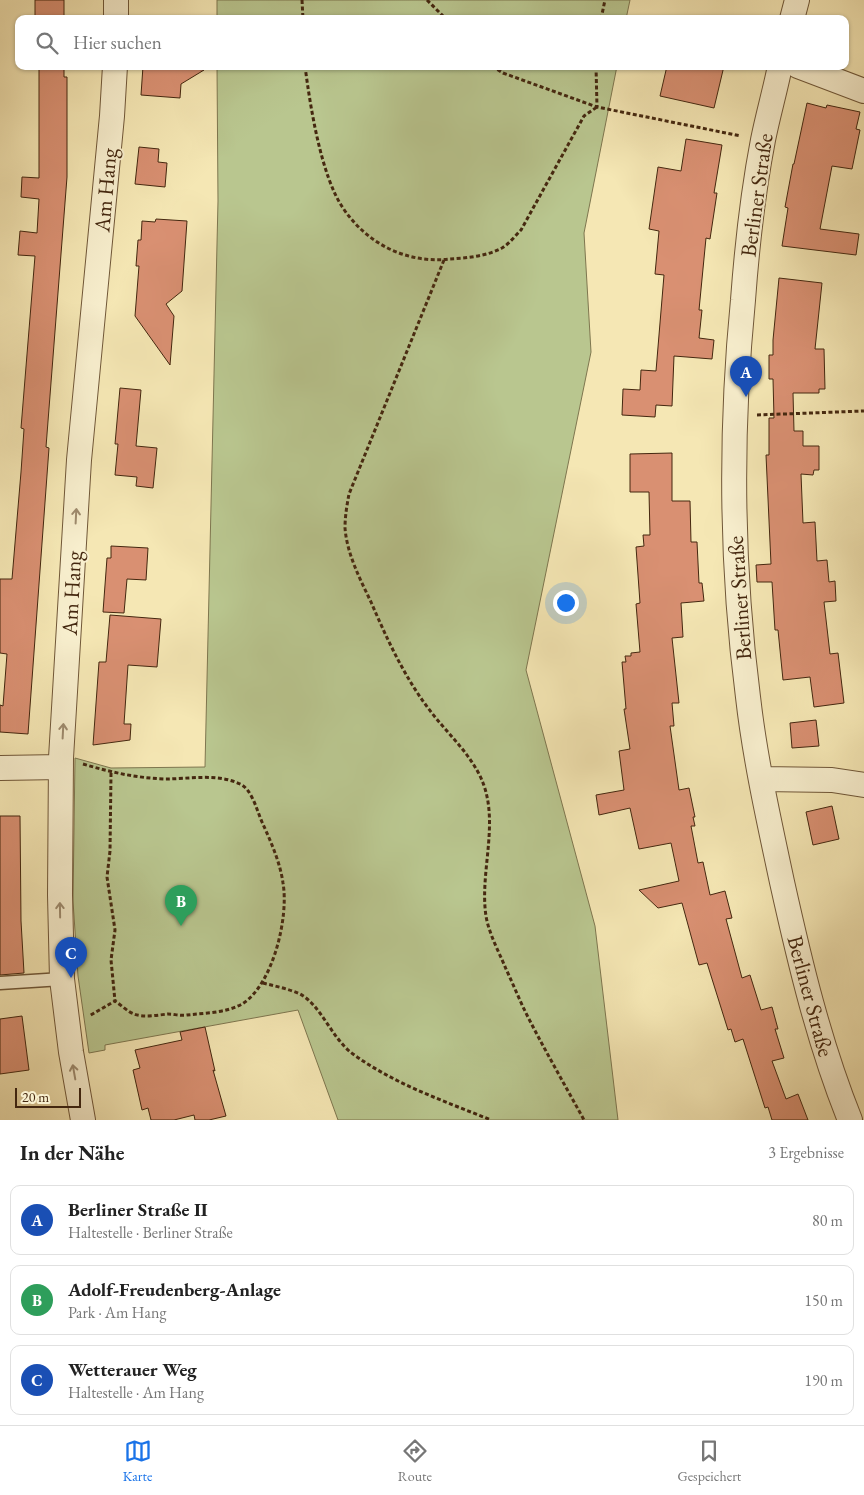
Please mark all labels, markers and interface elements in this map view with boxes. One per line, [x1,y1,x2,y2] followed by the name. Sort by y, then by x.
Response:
[15,15,849,70] search box
[33,29,61,57] icon: search
[73,30,162,55] text: Hier suchen
[733,131,780,259] street label: Berliner Straße
[87,146,124,234] street label: Am Hang
[730,356,762,397] pin: A
[71,508,80,524] one-way arrow
[721,534,758,661] street label: Berliner Straße
[55,550,88,637] street label: Am Hang
[553,590,579,616] your location
[59,723,68,739] one-way arrow
[165,885,197,926] pin: B
[55,903,65,919] one-way arrow
[780,932,841,1060] street label: Berliner Straße
[55,937,87,978] pin: C
[69,1065,79,1081] one-way arrow
[15,1085,81,1108] scale bar
[22,1088,49,1106] text: 20 m
[20,1139,125,1166] text: In der Nähe
[768,1142,844,1163] text: 3 Ergebnisse
[68,1197,208,1222] text: Berliner Straße II
[31,1210,43,1231] text: A
[812,1210,843,1231] text: 80 m
[68,1222,233,1243] text: Haltestelle · Berliner Straße
[68,1277,281,1302] text: Adolf-Freudenberg-Anlage
[32,1290,42,1311] text: B
[804,1290,843,1311] text: 150 m
[68,1302,166,1323] text: Park · Am Hang
[68,1357,197,1382] text: Wetterauer Weg
[31,1370,43,1391] text: C
[804,1370,843,1391] text: 190 m
[68,1382,204,1403] text: Haltestelle · Am Hang
[123,1437,152,1485] tab: Karte
[398,1437,432,1485] tab: Route
[677,1437,741,1485] tab: Gespeichert

